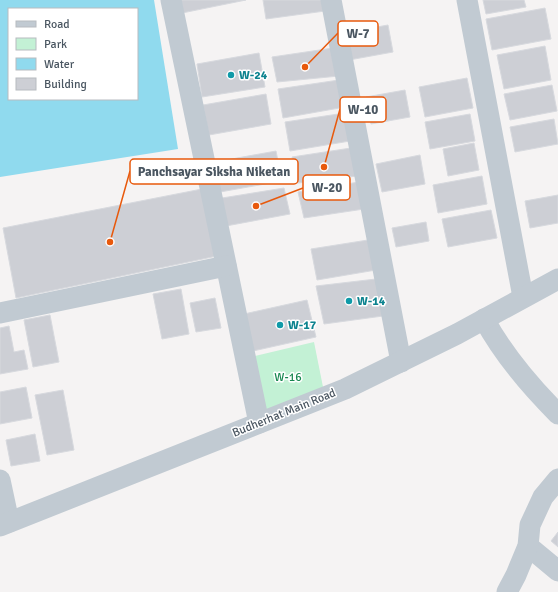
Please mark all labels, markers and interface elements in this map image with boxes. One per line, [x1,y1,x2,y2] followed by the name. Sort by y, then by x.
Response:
[8,8,138,100] legend
[44,17,70,32] text: Road
[338,21,378,46] callout: W-7
[346,26,370,42] text: W-7
[44,37,67,52] text: Park
[44,57,75,72] text: Water
[239,68,268,83] place label: W-24
[226,70,236,80] marker: W-24
[44,77,87,92] text: Building
[340,97,386,122] callout: W-10
[348,102,378,118] text: W-10
[130,159,298,184] callout: Panchsayar Siksha Niketan
[138,164,290,180] text: Panchsayar Siksha Niketan
[303,175,350,200] callout: W-20
[312,180,342,196] text: W-20
[357,294,386,309] place label: W-14
[344,296,354,306] marker: W-14
[288,318,317,333] place label: W-17
[275,320,285,330] marker: W-17
[274,370,302,385] park label: W-16
[230,385,338,441] street label: Budherhat Main Road

